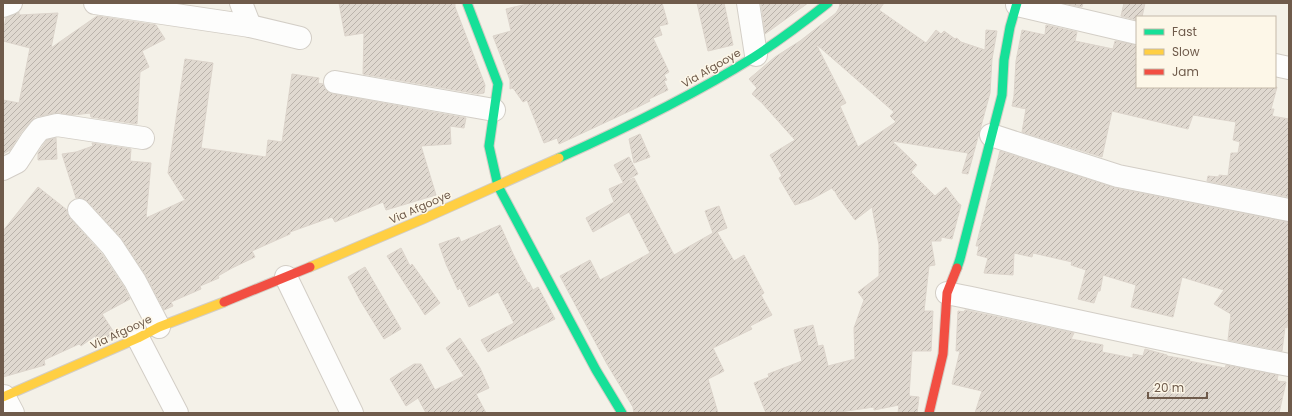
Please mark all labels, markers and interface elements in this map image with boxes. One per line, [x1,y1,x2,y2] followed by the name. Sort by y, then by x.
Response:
[1136,16,1276,88] legend
[1172,23,1197,40] text: Fast
[1172,43,1200,60] text: Slow
[678,44,744,91] street label: Via Afgooye
[1172,63,1199,80] text: Jam
[387,186,454,228] street label: Via Afgooye
[88,311,154,353] street label: Via Afgooye
[1148,374,1207,400] scale bar
[1154,379,1184,396] text: 20 m

